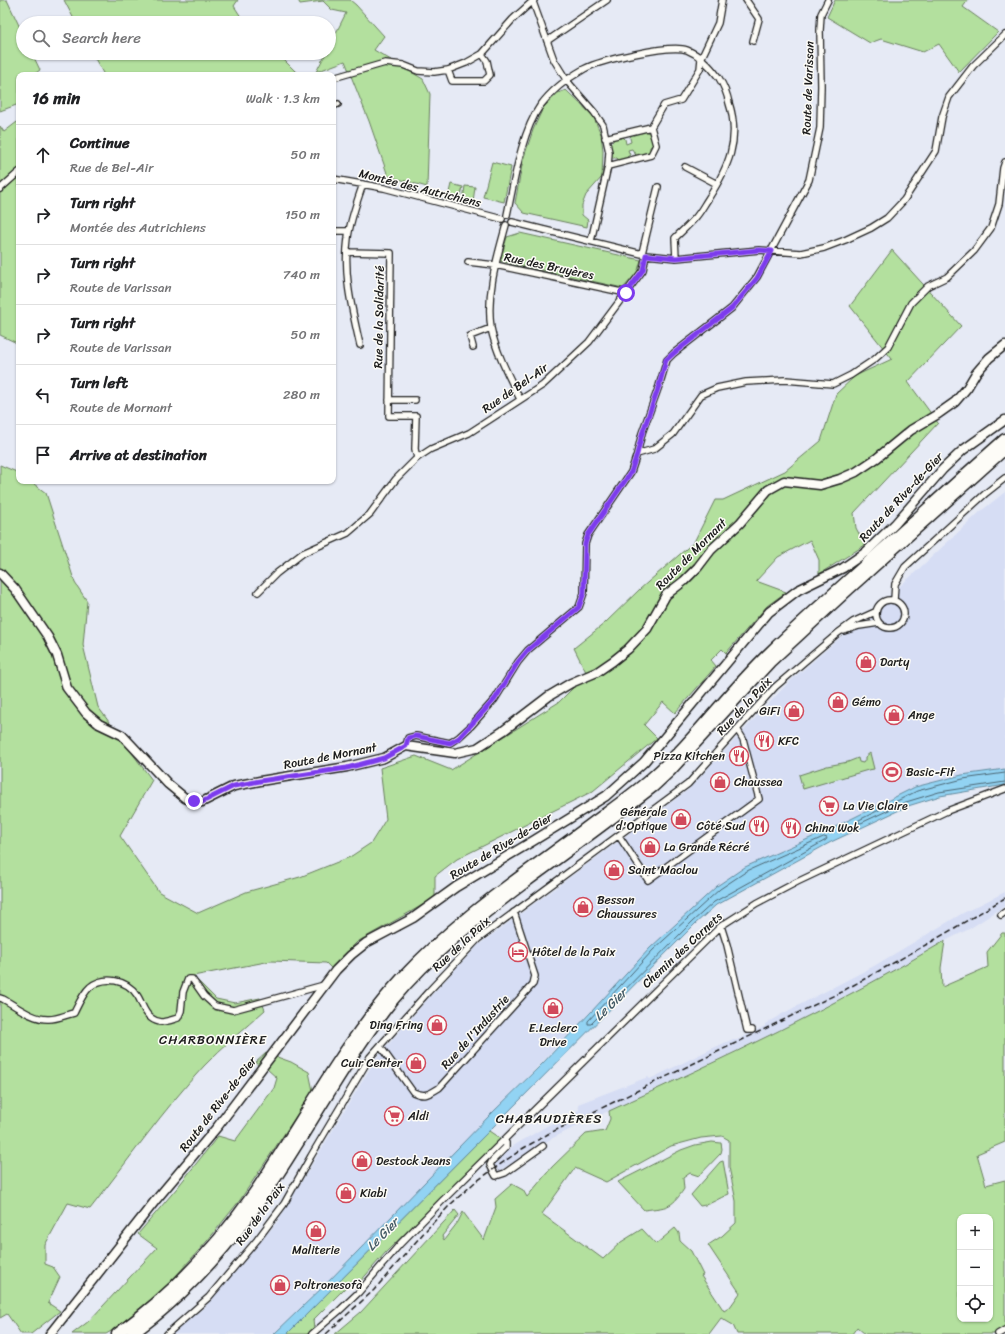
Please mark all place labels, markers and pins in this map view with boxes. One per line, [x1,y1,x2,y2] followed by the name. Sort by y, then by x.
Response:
[855,651,877,673] shop icon: Darty
[880,651,910,673] place label: Darty
[827,691,849,713] shop icon: Gémo
[852,691,881,713] place label: Gémo
[759,700,781,722] place label: GiFi
[783,700,805,722] shop icon: GiFi
[883,704,905,726] shop icon: Ange
[907,704,935,726] place label: Ange
[753,730,775,752] restaurant icon: KFC
[778,730,799,752] place label: KFC
[653,745,725,767] place label: Pizza Kitchen
[728,745,750,767] restaurant icon: Pizza Kitchen
[881,761,903,783] sports icon: Basic-Fit
[906,761,956,783] place label: Basic-Fit
[709,771,731,793] shop icon: Chaussea
[734,771,782,793] place label: Chaussea
[818,795,840,817] supermarket icon: La Vie Claire
[843,795,908,817] place label: La Vie Claire
[616,801,667,837] place label: Générale d'Optique
[670,808,692,830] shop icon: Générale d'Optique
[697,815,746,837] place label: Côté Sud
[748,815,770,837] restaurant icon: Côté Sud
[780,817,802,839] restaurant icon: China Wok
[805,817,859,839] place label: China Wok
[639,836,661,858] shop icon: La Grande Récré
[664,836,749,858] place label: La Grande Récré
[603,859,625,881] shop icon: Saint Maclou
[628,859,698,881] place label: Saint Maclou
[597,889,657,925] place label: Besson Chaussures
[572,896,594,918] shop icon: Besson Chaussures
[507,941,529,963] hotel icon: Hôtel de la Paix
[532,941,616,963] place label: Hôtel de la Paix
[542,997,564,1019] shop icon: E.Leclerc Drive
[370,1014,423,1036] place label: Ding Fring
[426,1014,448,1036] shop icon: Ding Fring
[529,1017,577,1053] place label: E.Leclerc Drive
[341,1052,403,1074] place label: Cuir Center
[405,1052,427,1074] shop icon: Cuir Center
[383,1105,405,1127] supermarket icon: Aldi
[407,1105,430,1127] place label: Aldi
[351,1150,373,1172] shop icon: Destock Jeans
[376,1150,451,1172] place label: Destock Jeans
[335,1182,357,1204] shop icon: Kiabi
[360,1182,387,1204] place label: Kiabi
[305,1220,327,1242] shop icon: Maliterie
[292,1239,340,1261] place label: Maliterie
[269,1274,291,1296] shop icon: Poltronesofà
[294,1274,362,1296] place label: Poltronesofà

